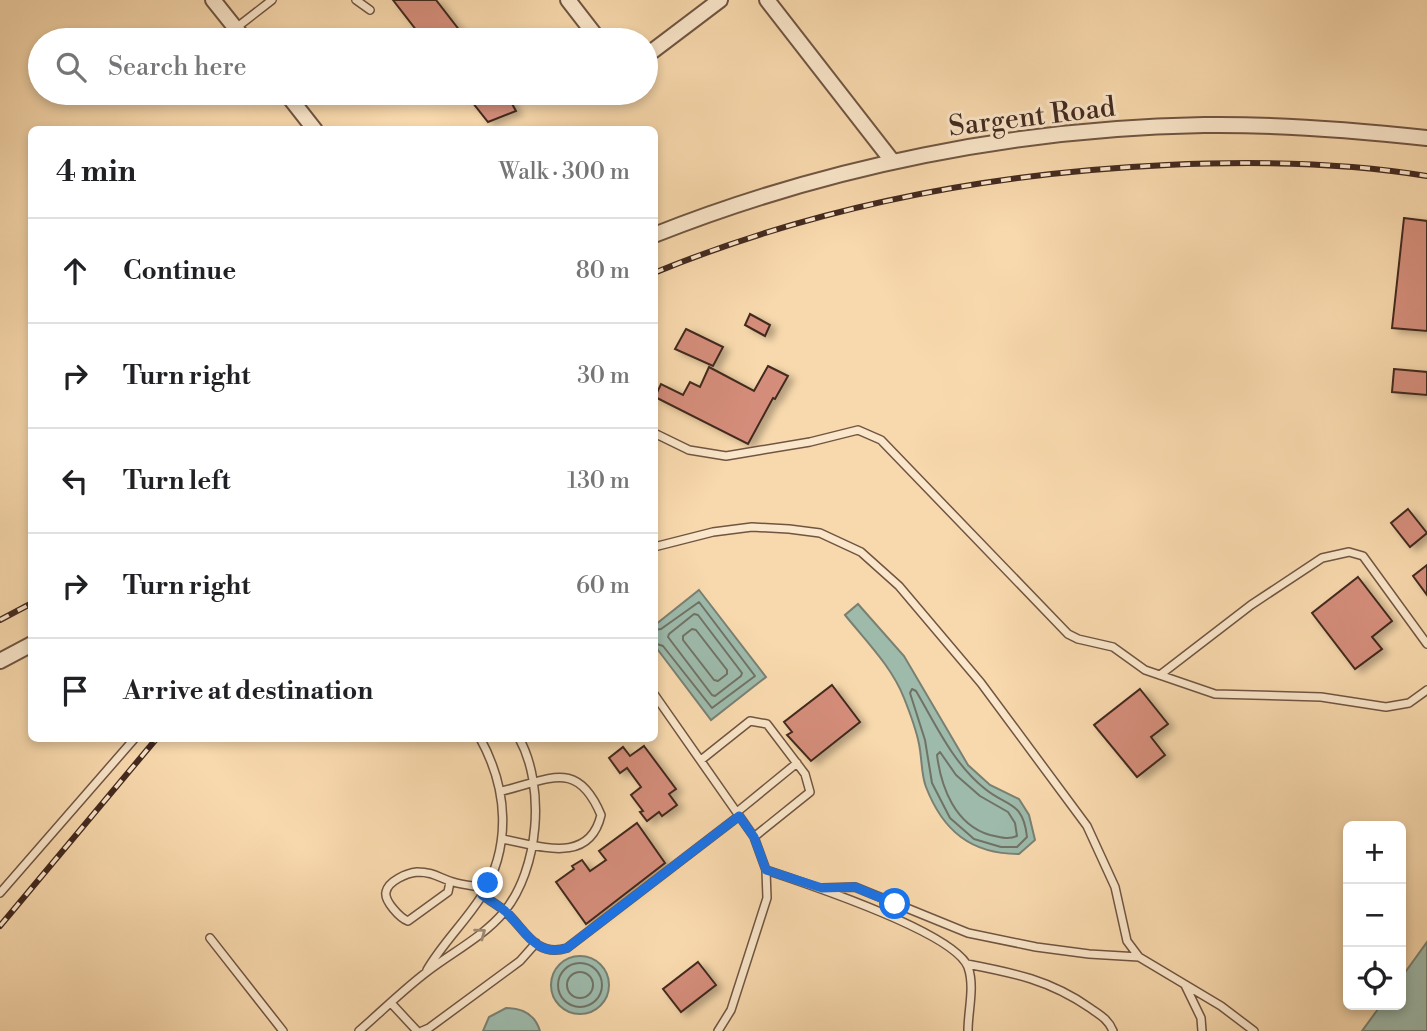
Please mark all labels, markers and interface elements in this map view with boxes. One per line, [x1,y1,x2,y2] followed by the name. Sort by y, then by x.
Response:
[28,28,658,105] search box
[52,48,90,86] icon: search
[108,51,247,83] text: Search here
[947,89,1117,145] street label: Sargent Road
[56,153,136,191] text: 4 min
[499,158,630,186] text: Walk · 300 m
[56,252,94,290] icon: ahead
[123,255,236,287] text: Continue
[576,257,630,285] text: 80 m
[56,357,94,395] icon: right
[123,360,251,392] text: Turn right
[577,362,630,390] text: 30 m
[56,462,94,500] icon: left
[123,465,231,497] text: Turn left
[567,467,630,495] text: 130 m
[56,567,94,605] icon: right
[123,570,251,602] text: Turn right
[576,572,630,600] text: 60 m
[56,672,94,710] icon: arrive
[123,675,373,707] text: Arrive at destination
[1343,821,1406,1010] map controls
[1343,821,1406,884] button: +
[472,867,503,898] route end
[1343,884,1406,947] button: −
[879,888,910,919] route start
[473,928,486,941] one-way arrow
[1343,947,1406,1010] button: locate

